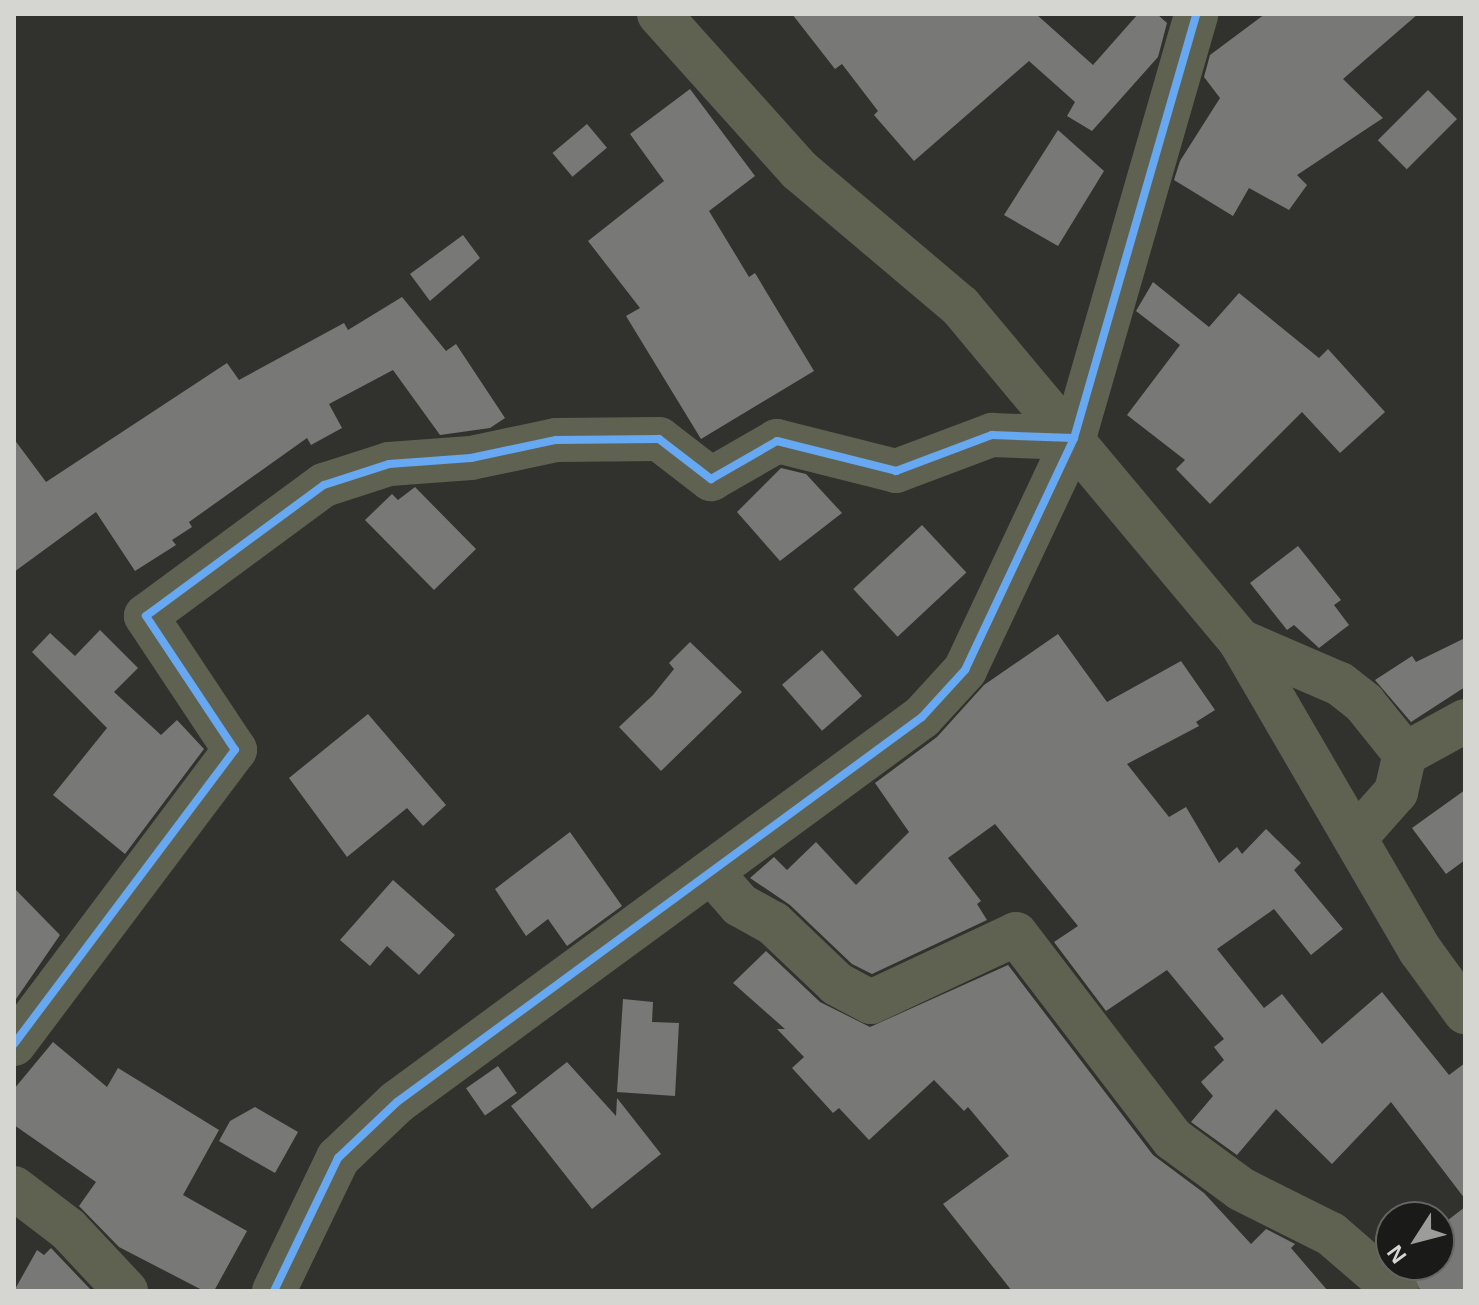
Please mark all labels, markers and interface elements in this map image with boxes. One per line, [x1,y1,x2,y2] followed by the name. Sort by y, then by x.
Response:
[1375,1201,1455,1281] north arrow
[1382,1240,1412,1268] text: N

